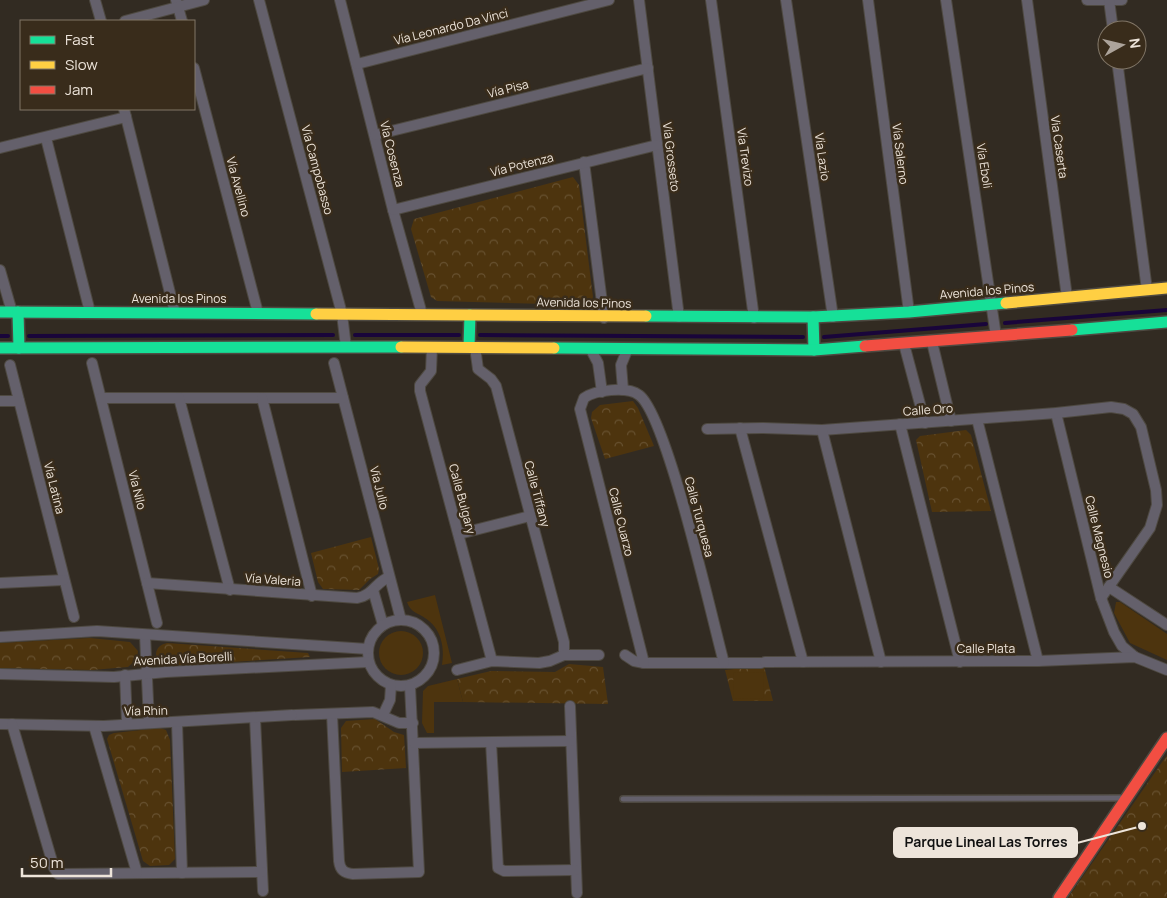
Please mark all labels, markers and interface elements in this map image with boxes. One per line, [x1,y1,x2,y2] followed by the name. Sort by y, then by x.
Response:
[392,4,510,49] street label: Vía Leonardo Da Vinci
[20,20,195,110] legend
[1097,20,1147,70] north arrow
[65,29,94,50] text: Fast
[1125,37,1145,49] text: N
[65,54,98,75] text: Slow
[485,75,530,102] street label: Vía Pisa
[65,79,93,100] text: Jam
[1047,114,1072,179] street label: Via Caserta
[376,119,409,189] street label: Vía Cosenza
[659,121,684,193] street label: Vía Grosseto
[888,122,913,185] street label: Vía Salerno
[297,123,338,216] street label: Vía Campobasso
[733,127,758,187] street label: Vía Trevizo
[811,132,834,182] street label: Vía Lazio
[973,142,996,190] street label: Vía Eboli
[489,148,555,181] street label: Vía Potenza
[222,155,255,219] street label: Vía Avellino
[939,278,1035,303] street label: Avenida los Pinos
[132,290,226,307] street label: Avenida los Pinos
[536,293,632,312] street label: Avenida los Pinos
[902,399,954,420] street label: Calle Oro
[520,459,555,530] street label: Calle Tiffany
[40,460,69,516] street label: Vía Latina
[445,462,480,536] street label: Calle Bulgary
[366,464,393,511] street label: Vía Julio
[124,469,151,511] street label: Vía Nilo
[681,475,718,559] street label: Calle Turquesa
[605,486,638,558] street label: Calle Cuarzo
[1081,494,1118,580] street label: Calle Magnesio
[245,569,301,590] street label: Vía Valeria
[957,640,1015,657] street label: Calle Plata
[133,647,233,670] street label: Avenida Vía Borelli
[124,702,168,719] street label: Vía Rhin
[894,828,1077,857] callout: Parque Lineal Las Torres
[904,832,1068,851] text: Parque Lineal Las Torres
[22,846,111,878] scale bar
[30,852,64,873] text: 50 m

